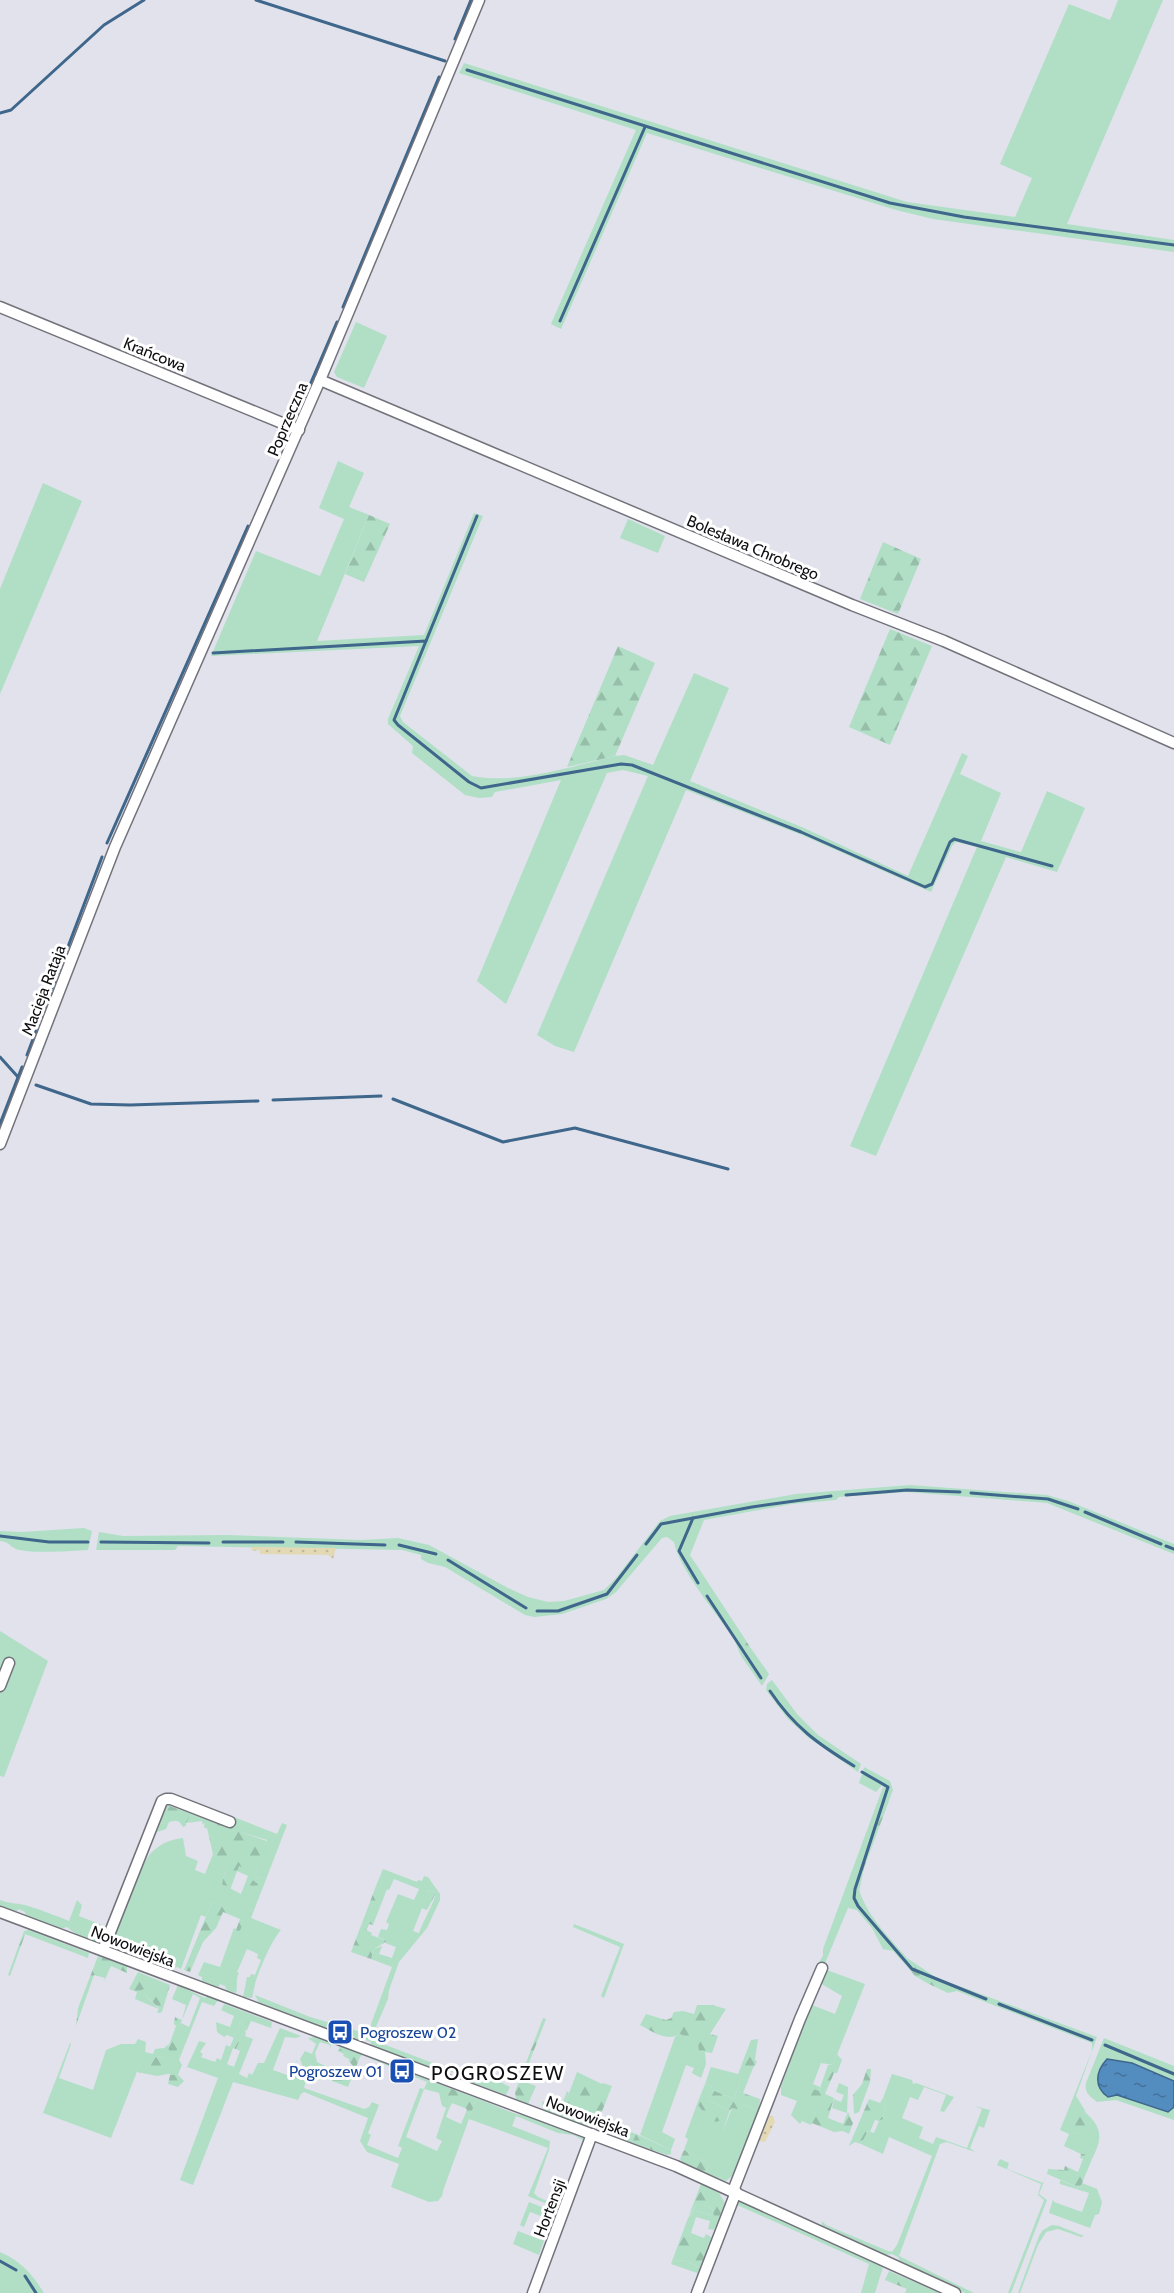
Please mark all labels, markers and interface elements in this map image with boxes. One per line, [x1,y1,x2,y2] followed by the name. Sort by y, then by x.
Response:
[121,333,189,376] street label: Krańcowa
[263,379,312,459] street label: Poprzeczna
[684,511,822,584] street label: Bolesława Chrobrego
[18,942,70,1038] street label: Macieja Rataja
[88,1922,178,1971] street label: Nowowiejska
[325,2017,355,2047] bus stop icon: Pogroszew 02
[360,2023,456,2042] place label: Pogroszew 02
[387,2056,417,2086] bus stop icon: Pogroszew 01
[431,2061,565,2085] district label: POGROSZEW
[289,2062,382,2081] place label: Pogroszew 01
[543,2092,633,2141] street label: Nowowiejska
[530,2176,569,2240] street label: Hortensji

